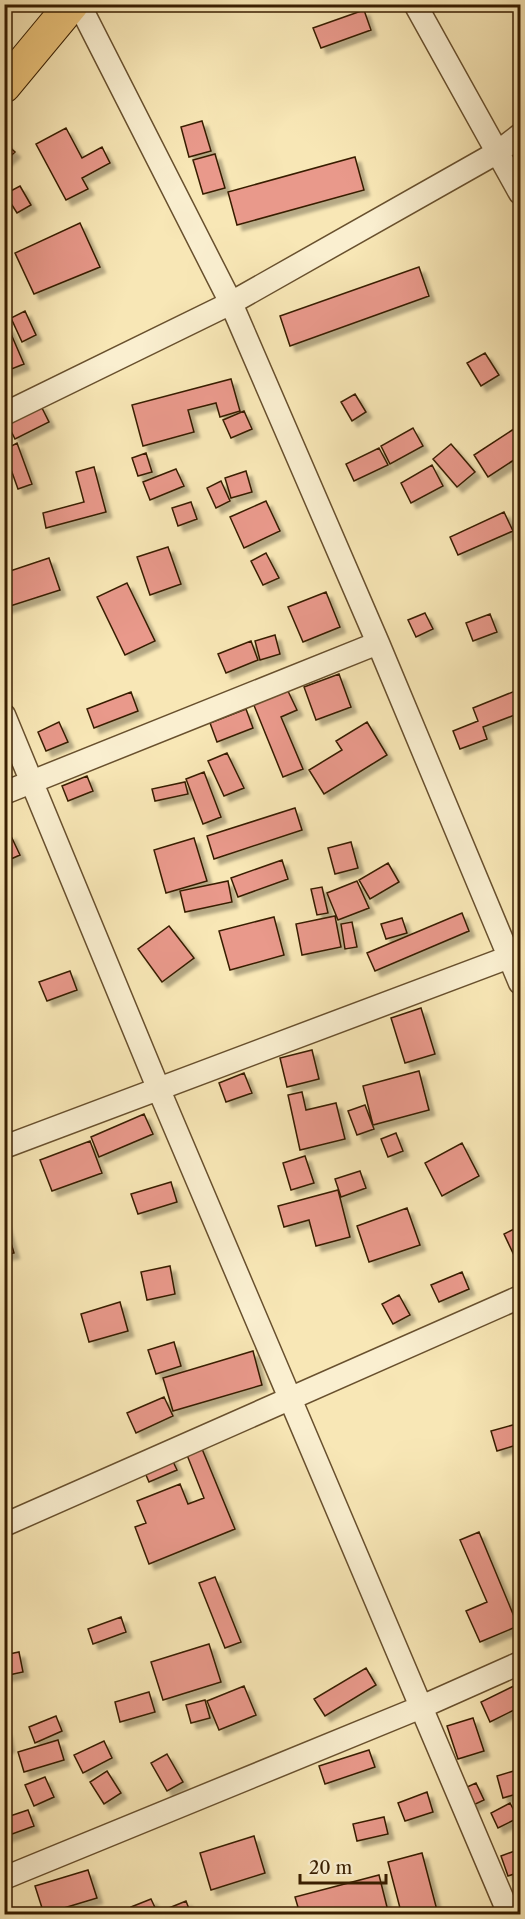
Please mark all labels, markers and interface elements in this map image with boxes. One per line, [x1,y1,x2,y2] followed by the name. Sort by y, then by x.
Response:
[300,1847,386,1885] scale bar
[309,1857,353,1879] text: 20 m

